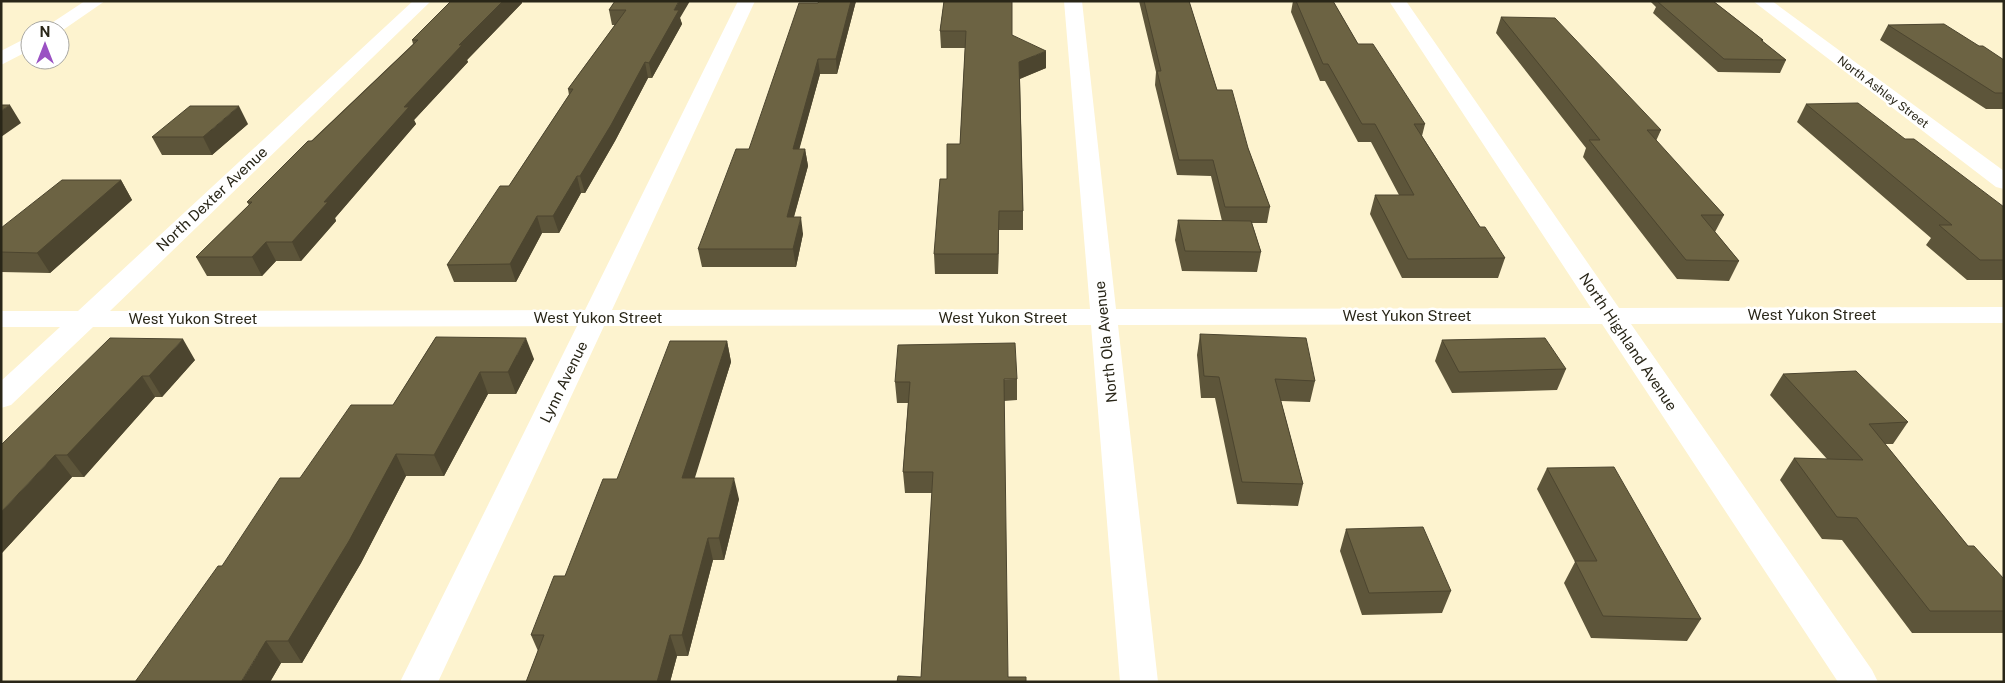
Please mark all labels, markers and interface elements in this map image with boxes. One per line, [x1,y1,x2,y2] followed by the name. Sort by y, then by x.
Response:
[20,20,70,70] north arrow
[40,24,50,40] text: N
[1835,53,1932,131] street label: North Ashley Street
[153,143,271,254] street label: North Dexter Avenue
[1576,270,1681,414] street label: North Highland Avenue
[1091,280,1120,404] street label: North Ola Avenue
[1748,306,1877,323] street label: West Yukon Street
[1343,307,1472,324] street label: West Yukon Street
[534,309,663,326] street label: West Yukon Street
[939,309,1068,326] street label: West Yukon Street
[129,310,258,327] street label: West Yukon Street
[536,338,591,425] street label: Lynn Avenue

